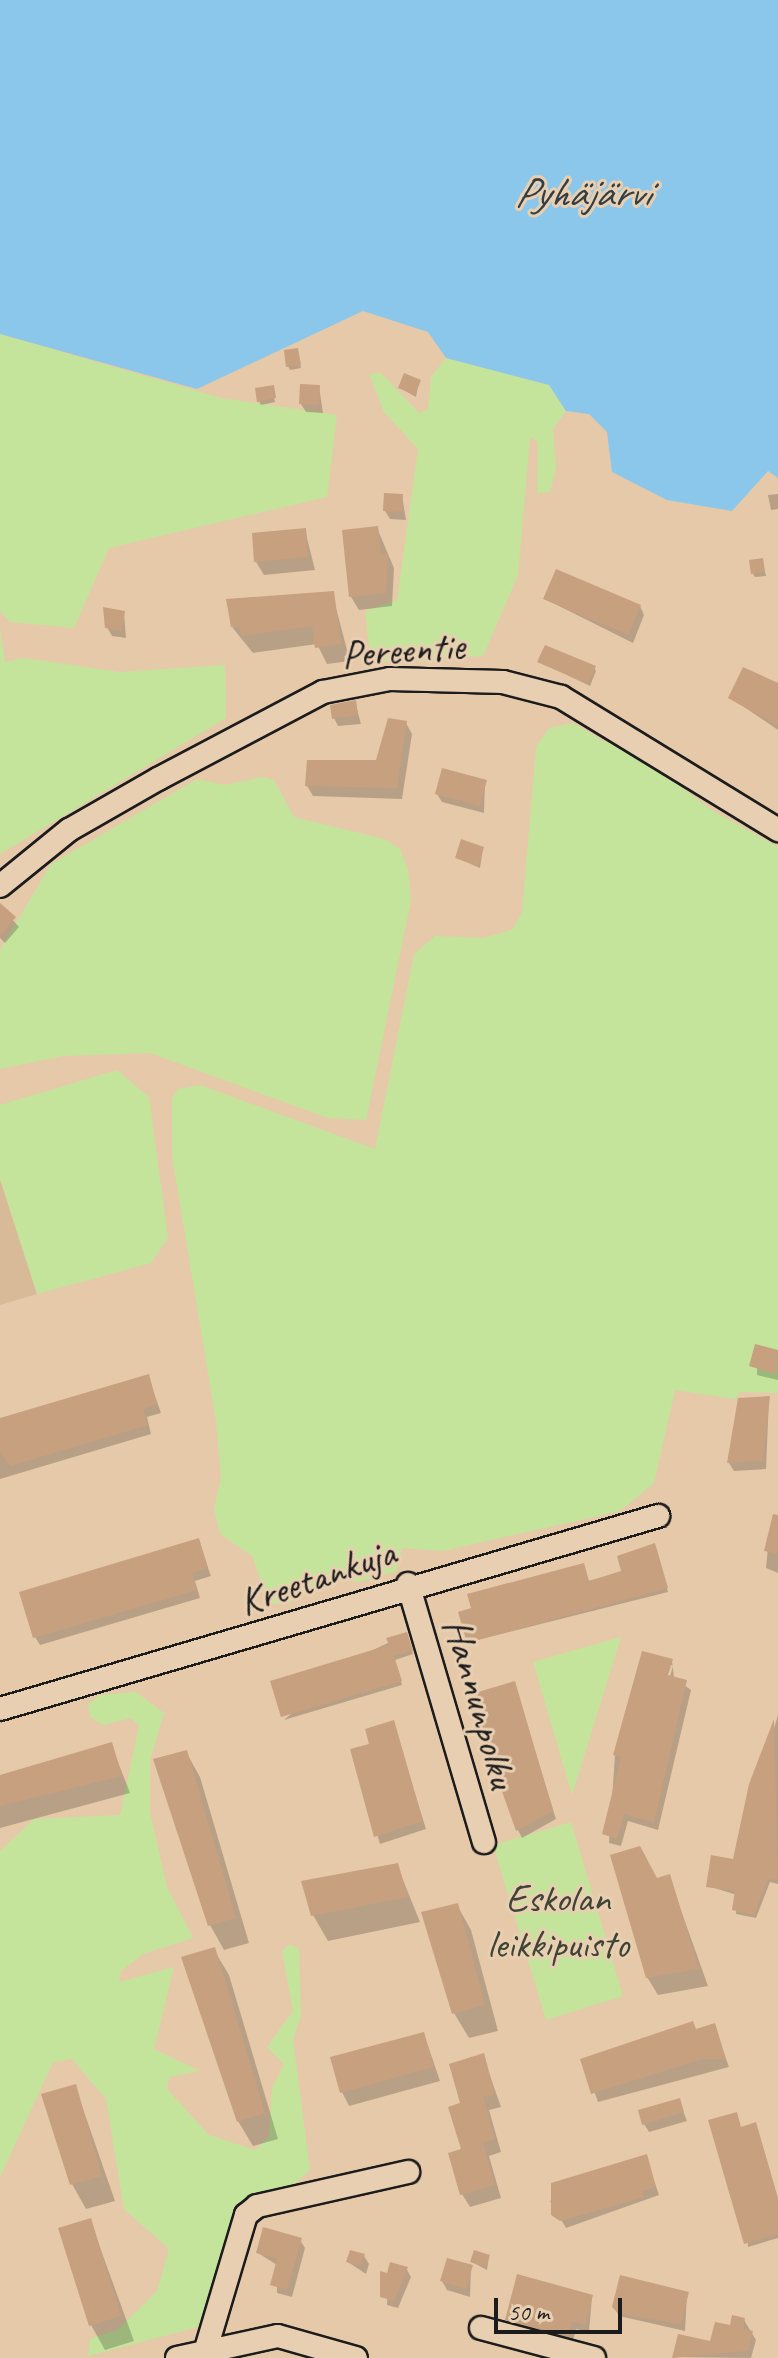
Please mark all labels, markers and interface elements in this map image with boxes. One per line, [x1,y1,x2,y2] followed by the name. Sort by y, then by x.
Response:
[514,168,650,218] water label: Pyhäjärvi
[340,622,466,678] street label: Pereentie
[233,1528,401,1626] street label: Kreetankuja
[433,1613,527,1793] street label: Hannunpolku
[487,1874,629,1968] park label: Eskolan leikkipuisto
[498,2282,626,2332] scale bar
[508,2297,549,2327] text: 50 m

